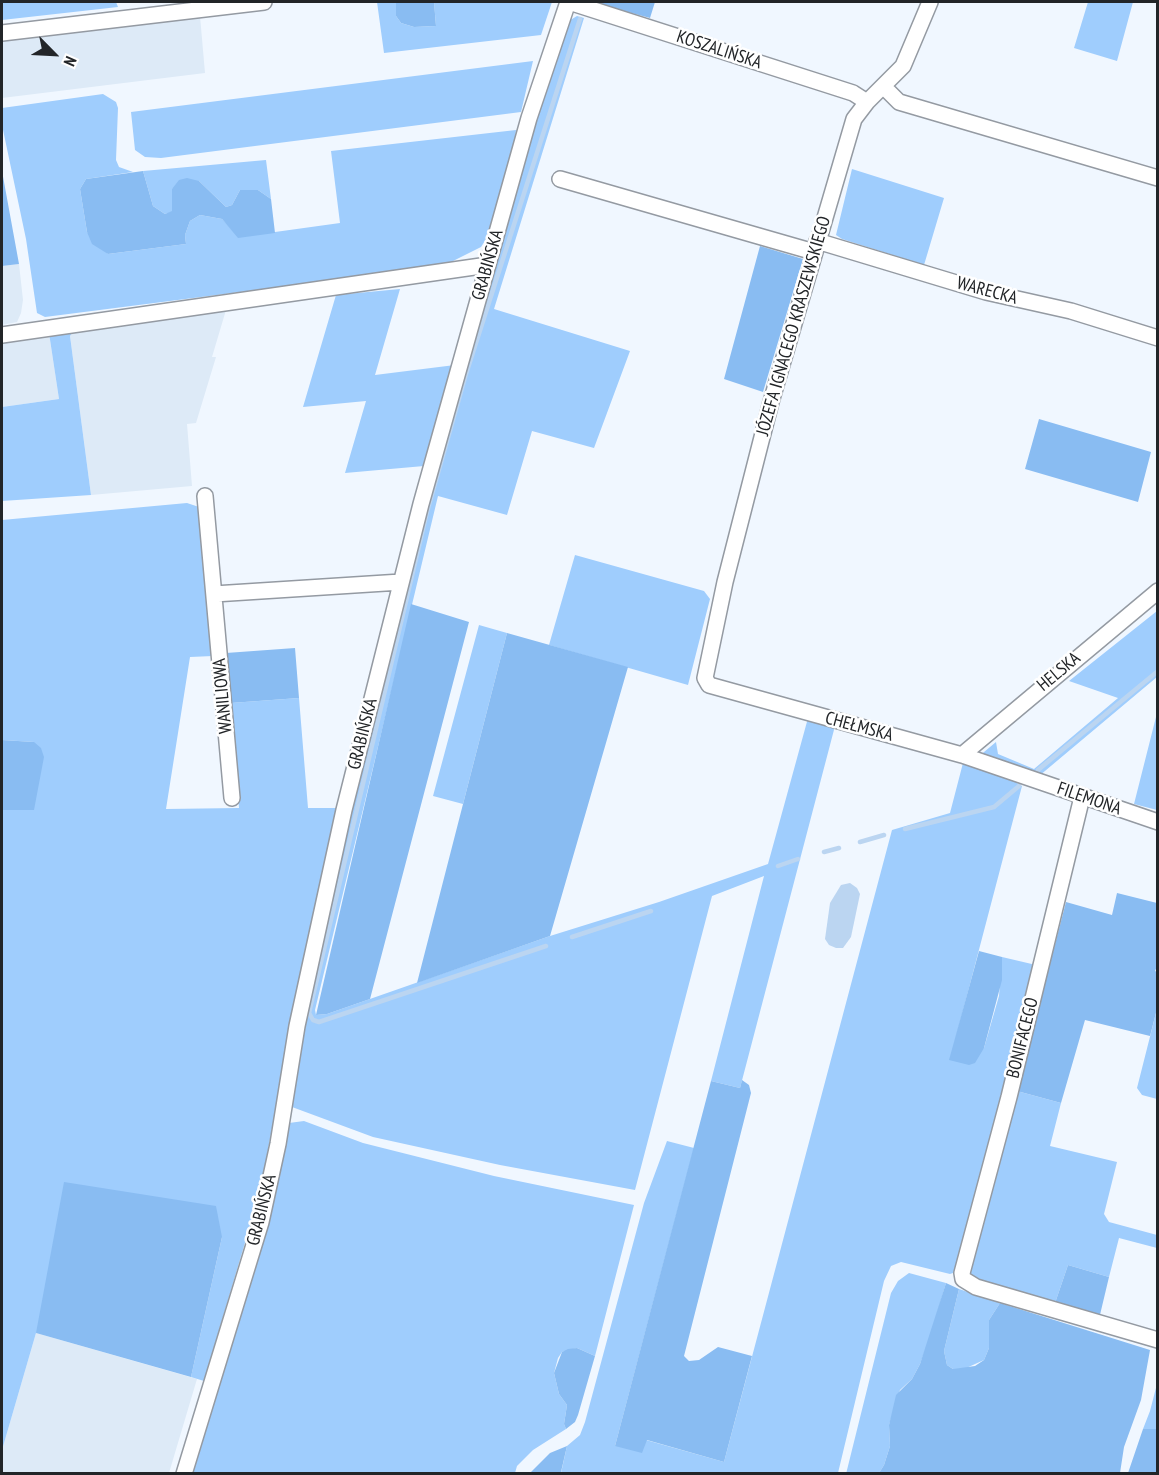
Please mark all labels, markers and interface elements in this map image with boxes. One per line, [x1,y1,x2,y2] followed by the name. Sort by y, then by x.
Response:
[24,24,84,84] north arrow
[674,26,764,74] street label: KOSZALIŃSKA
[60,53,81,69] text: N
[752,214,836,438] street label: JÓZEFA IGNACEGO KRASZEWSKIEGO
[468,227,508,303] street label: GRABIŃSKA
[954,273,1020,309] street label: WARECKA
[1033,648,1085,696] street label: HELSKA
[209,657,237,735] street label: WANILIOWA
[344,696,382,772] street label: GRABIŃSKA
[823,708,895,746] street label: CHEŁMSKA
[1054,778,1124,820] street label: FILEMONA
[1003,995,1043,1081] street label: BONIFACEGO
[243,1172,281,1248] street label: GRABIŃSKA

